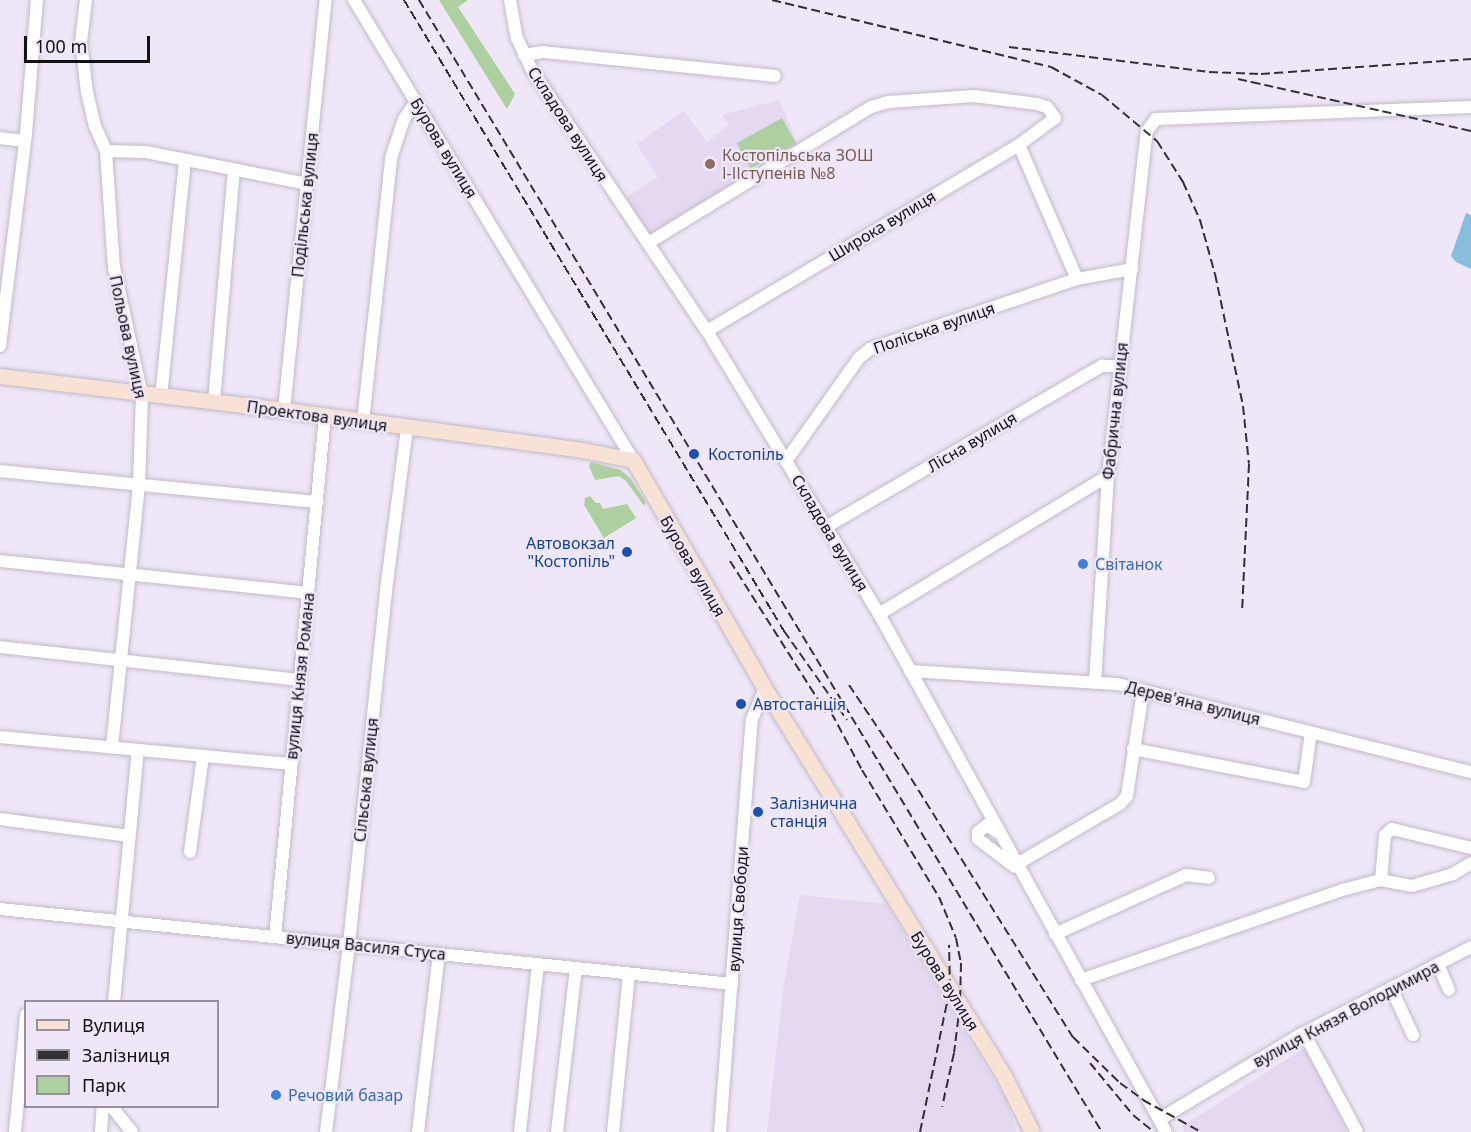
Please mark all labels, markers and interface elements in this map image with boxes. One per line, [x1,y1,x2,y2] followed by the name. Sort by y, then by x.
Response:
[27,24,153,62] scale bar
[35,34,87,58] text: 100 m
[524,63,612,185] street label: Складова вулиця
[406,94,482,202] street label: Бурова вулиця
[288,132,322,278] street label: Подільська вулиця
[722,145,874,183] place label: Костопільська ЗОШ І-ІІступенів №8
[703,157,717,171] marker: Костопільська ЗОШ І-ІІступенів №8
[825,186,939,266] street label: Широка вулиця
[106,274,150,400] street label: Польова вулиця
[871,298,997,358] street label: Поліська вулиця
[1098,341,1132,481] street label: Фабрична вулиця
[246,397,388,435] street label: Проектова вулиця
[924,408,1020,476] street label: Лісна вулиця
[708,444,784,464] place label: Костопіль
[685,445,703,463] marker: Костопіль
[788,471,872,595] street label: Складова вулиця
[656,512,730,620] street label: Бурова вулиця
[526,533,615,571] place label: Автовокзал "Костопіль"
[620,545,634,559] marker: Автовокзал "Костопіль"
[1095,554,1163,574] place label: Світанок
[1076,557,1090,571] marker: Світанок
[282,592,318,760] street label: вулиця Князя Романа
[1124,677,1262,729] street label: Дерев'яна вулиця
[753,694,846,714] place label: Автостанція
[734,697,748,711] marker: Автостанція
[350,717,382,843] street label: Сільська вулиця
[770,793,857,831] place label: Залізнична станція
[751,805,765,819] marker: Залізнична станція
[724,845,752,973] street label: вулиця Свободи
[285,928,447,964] street label: вулиця Василя Стуса
[907,928,983,1034] street label: Бурова вулиця
[1250,957,1442,1071] street label: вулиця Князя Володимира
[24,1000,219,1108] legend
[82,1013,145,1037] text: Вулиця
[82,1043,170,1067] text: Залізниця
[82,1073,126,1097] text: Парк
[288,1085,403,1105] place label: Речовий базар
[269,1088,283,1102] marker: Речовий базар

